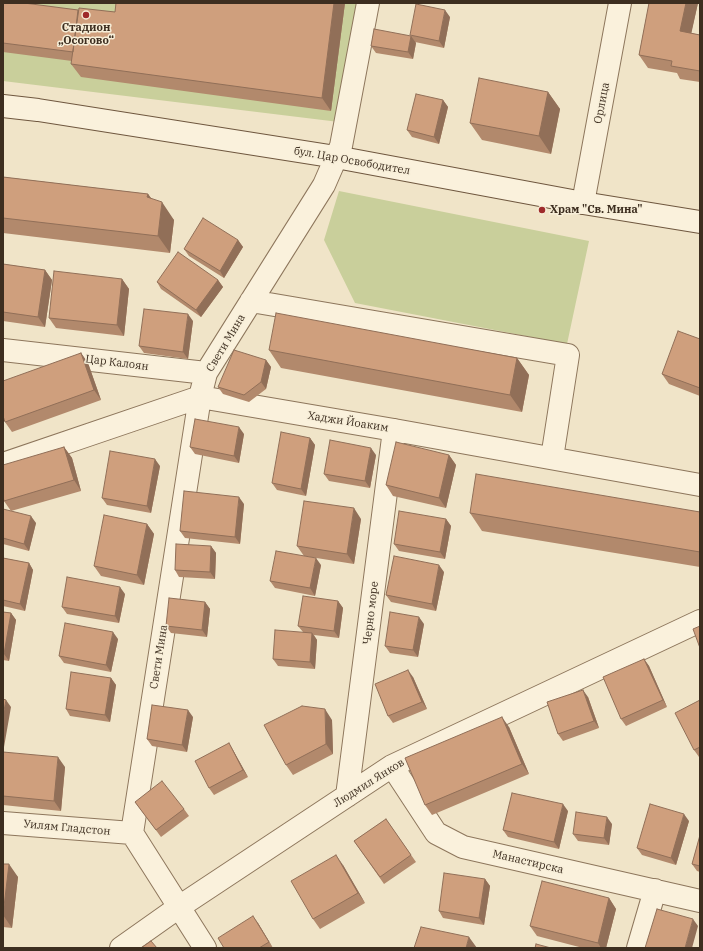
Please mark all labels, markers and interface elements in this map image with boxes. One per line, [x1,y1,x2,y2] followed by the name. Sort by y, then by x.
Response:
[81,10,91,20] marker: Стадион „Осогово“
[58,21,114,47] place label: Стадион „Осогово“
[592,81,612,125] street label: Орлица
[293,144,411,178] street label: бул. Цар Освободител
[550,203,643,217] place label: Храм "Св. Мина"
[537,205,547,215] marker: Храм "Св. Мина"
[204,312,248,374] street label: Свети Мина
[85,353,149,373] street label: Цар Калоян
[307,409,389,435] street label: Хаджи Йоаким
[361,581,381,645] street label: Черно море
[147,624,171,690] street label: Свети Мина
[331,756,407,810] street label: Людмил Янков
[23,818,111,838] street label: Уилям Гладстон
[491,847,565,877] street label: Манастирска

